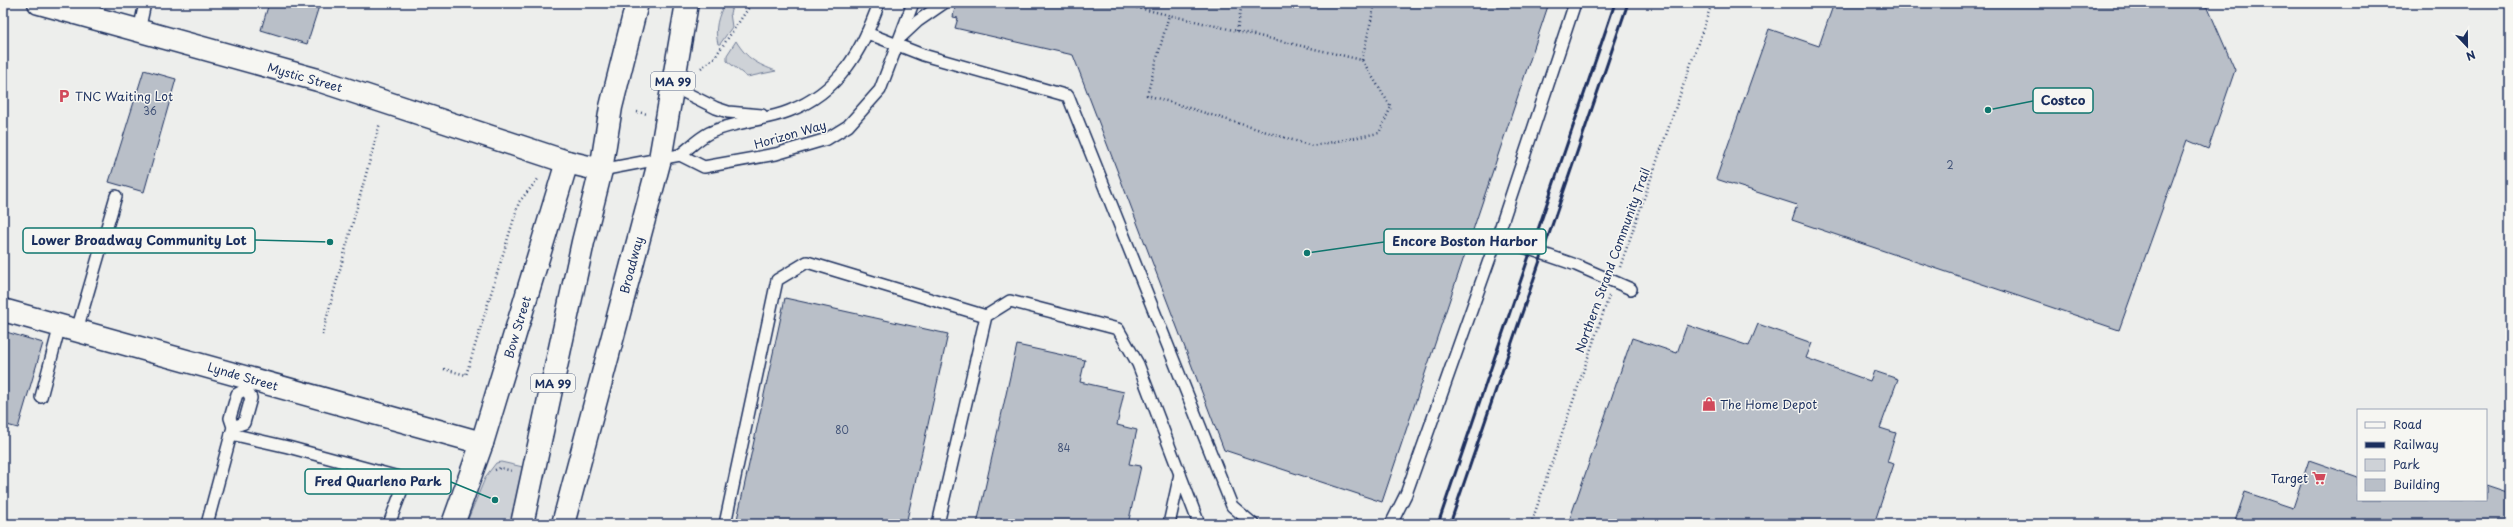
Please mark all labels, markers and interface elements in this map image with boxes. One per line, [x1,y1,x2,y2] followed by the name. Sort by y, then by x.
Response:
[2447,26,2487,66] north arrow
[2463,46,2478,65] text: N
[265,58,345,96] street label: Mystic Street
[651,72,695,90] road number: MA 99
[75,87,173,105] place label: TNC Waiting Lot
[56,88,72,104] parking icon: TNC Waiting Lot
[2033,88,2093,113] callout: Costco
[2041,90,2086,109] text: Costco
[143,103,157,118] house number: 36
[752,115,828,153] street label: Horizon Way
[1946,157,1954,172] house number: 2
[1570,165,1654,355] street label: Northern Strand Community Trail
[23,228,255,253] callout: Lower Broadway Community Lot
[1384,229,1546,254] callout: Encore Boston Harbor
[31,230,247,249] text: Lower Broadway Community Lot
[1392,231,1538,250] text: Encore Boston Harbor
[615,234,647,296] street label: Broadway
[499,294,535,360] street label: Bow Street
[206,357,281,395] street label: Lynde Street
[531,374,575,392] road number: MA 99
[1720,395,1817,413] place label: The Home Depot
[1701,396,1717,412] shop icon: The Home Depot
[2357,409,2487,501] legend
[2393,415,2422,433] text: Road
[835,422,849,437] house number: 80
[2393,435,2439,453] text: Railway
[1058,440,1071,455] house number: 84
[2393,455,2420,473] text: Park
[305,469,451,494] callout: Fred Quarleno Park
[2271,469,2308,487] place label: Target
[2311,470,2327,486] supermarket icon: Target
[314,471,442,490] text: Fred Quarleno Park
[2393,475,2440,493] text: Building

